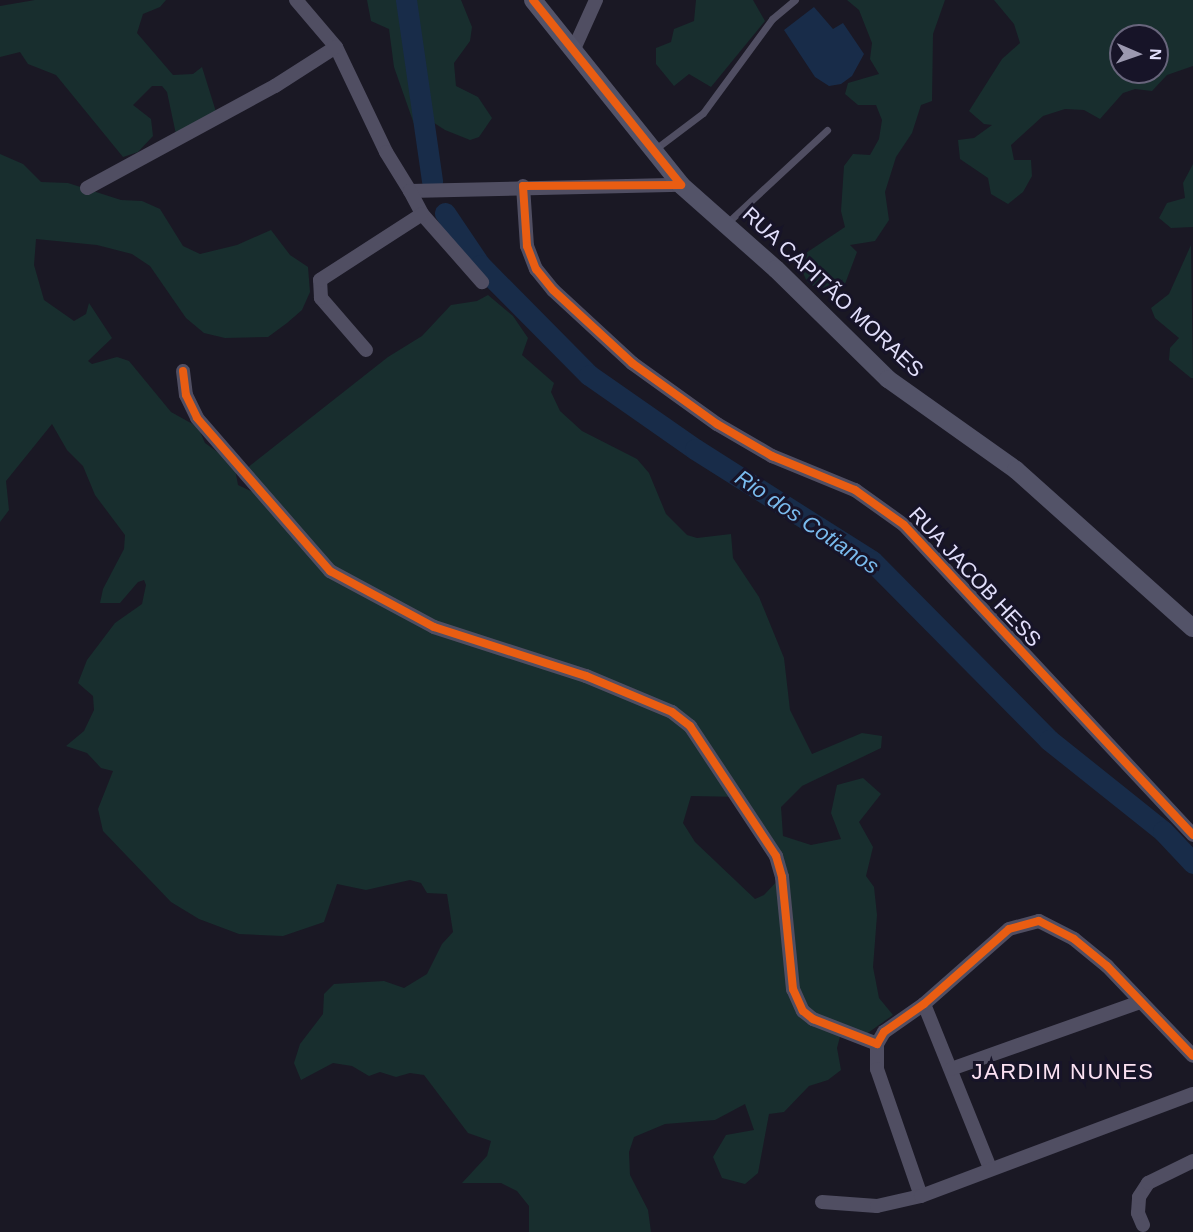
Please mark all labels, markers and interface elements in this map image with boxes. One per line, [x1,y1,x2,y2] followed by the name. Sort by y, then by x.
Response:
[1109,24,1169,84] north arrow
[1147,49,1164,61] text: N
[737,201,929,383] street label: RUA CAPITÃO MORAES
[730,464,884,580] water label: Rio dos Cotianos
[903,501,1047,653] street label: RUA JACOB HESS
[971,1059,1155,1085] district label: JARDIM NUNES

